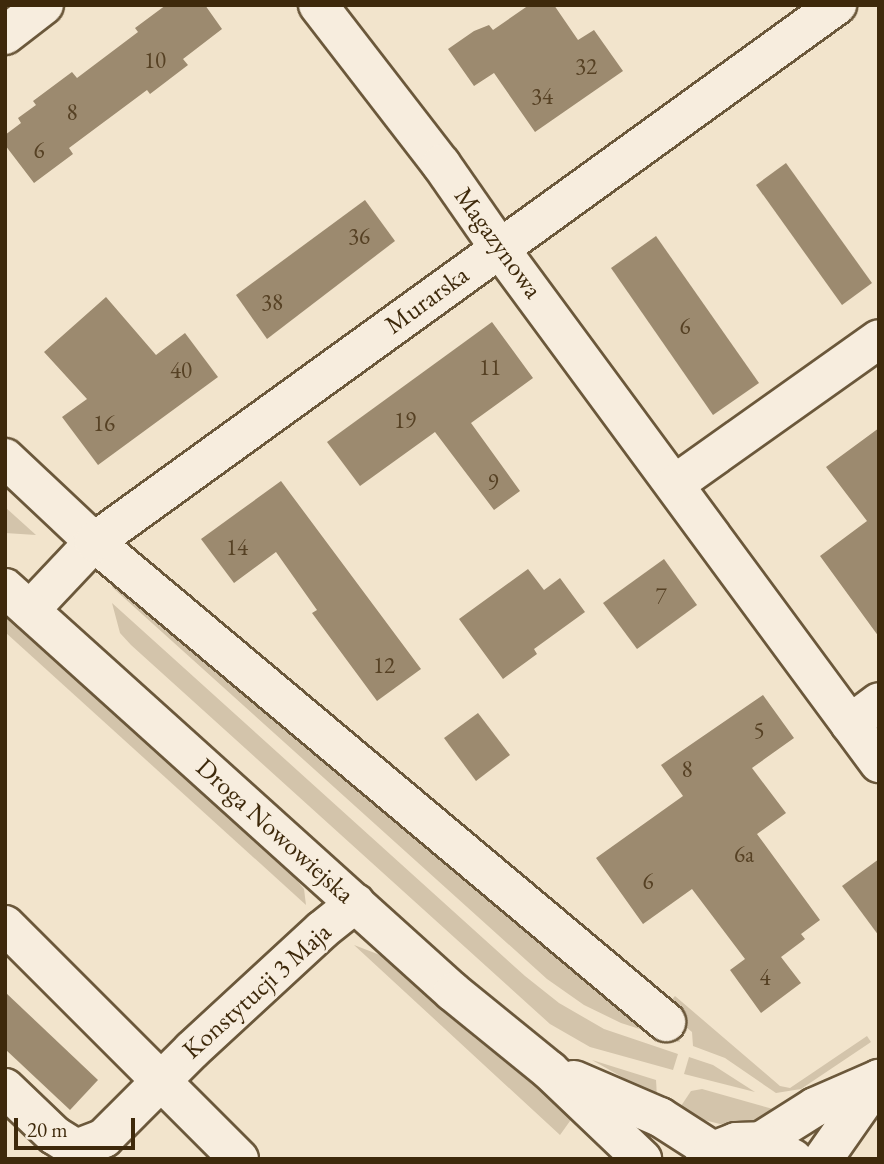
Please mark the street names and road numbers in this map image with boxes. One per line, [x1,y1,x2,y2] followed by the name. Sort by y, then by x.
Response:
[447,181,549,305] street label: Magazynowa
[379,259,475,341] street label: Murarska
[190,752,360,910] street label: Droga Nowowiejska
[177,916,337,1066] street label: Konstytucji 3 Maja

